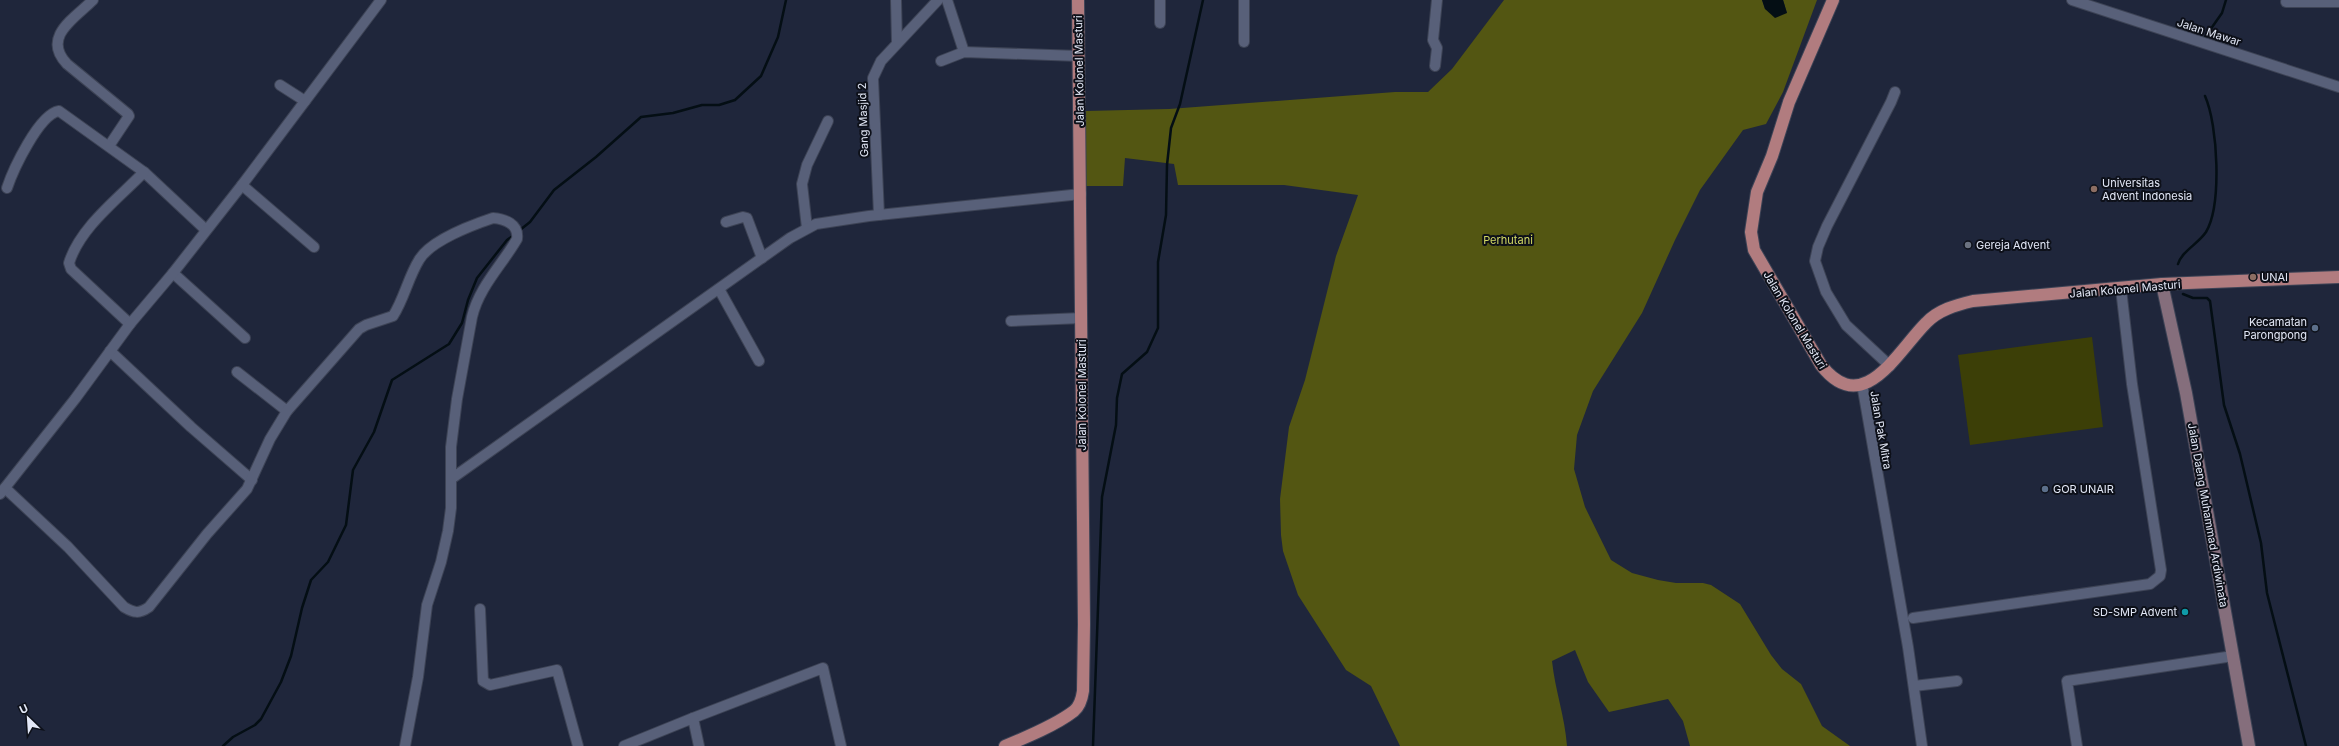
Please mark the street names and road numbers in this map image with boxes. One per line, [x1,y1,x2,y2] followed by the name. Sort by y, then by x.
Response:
[1071,15,1087,127] street label: Jalan Kolonel Masturi
[2175,15,2243,49] street label: Jalan Mawar
[855,83,871,157] street label: Gang Masjid 2
[1760,269,1830,371] street label: Jalan Kolonel Masturi
[2069,277,2181,301] street label: Jalan Kolonel Masturi
[1075,339,1089,451] street label: Jalan Kolonel Masturi
[1867,390,1895,470] street label: Jalan Pak Mitra
[2185,422,2231,608] street label: Jalan Daeng Muhammad Ardiwinata

